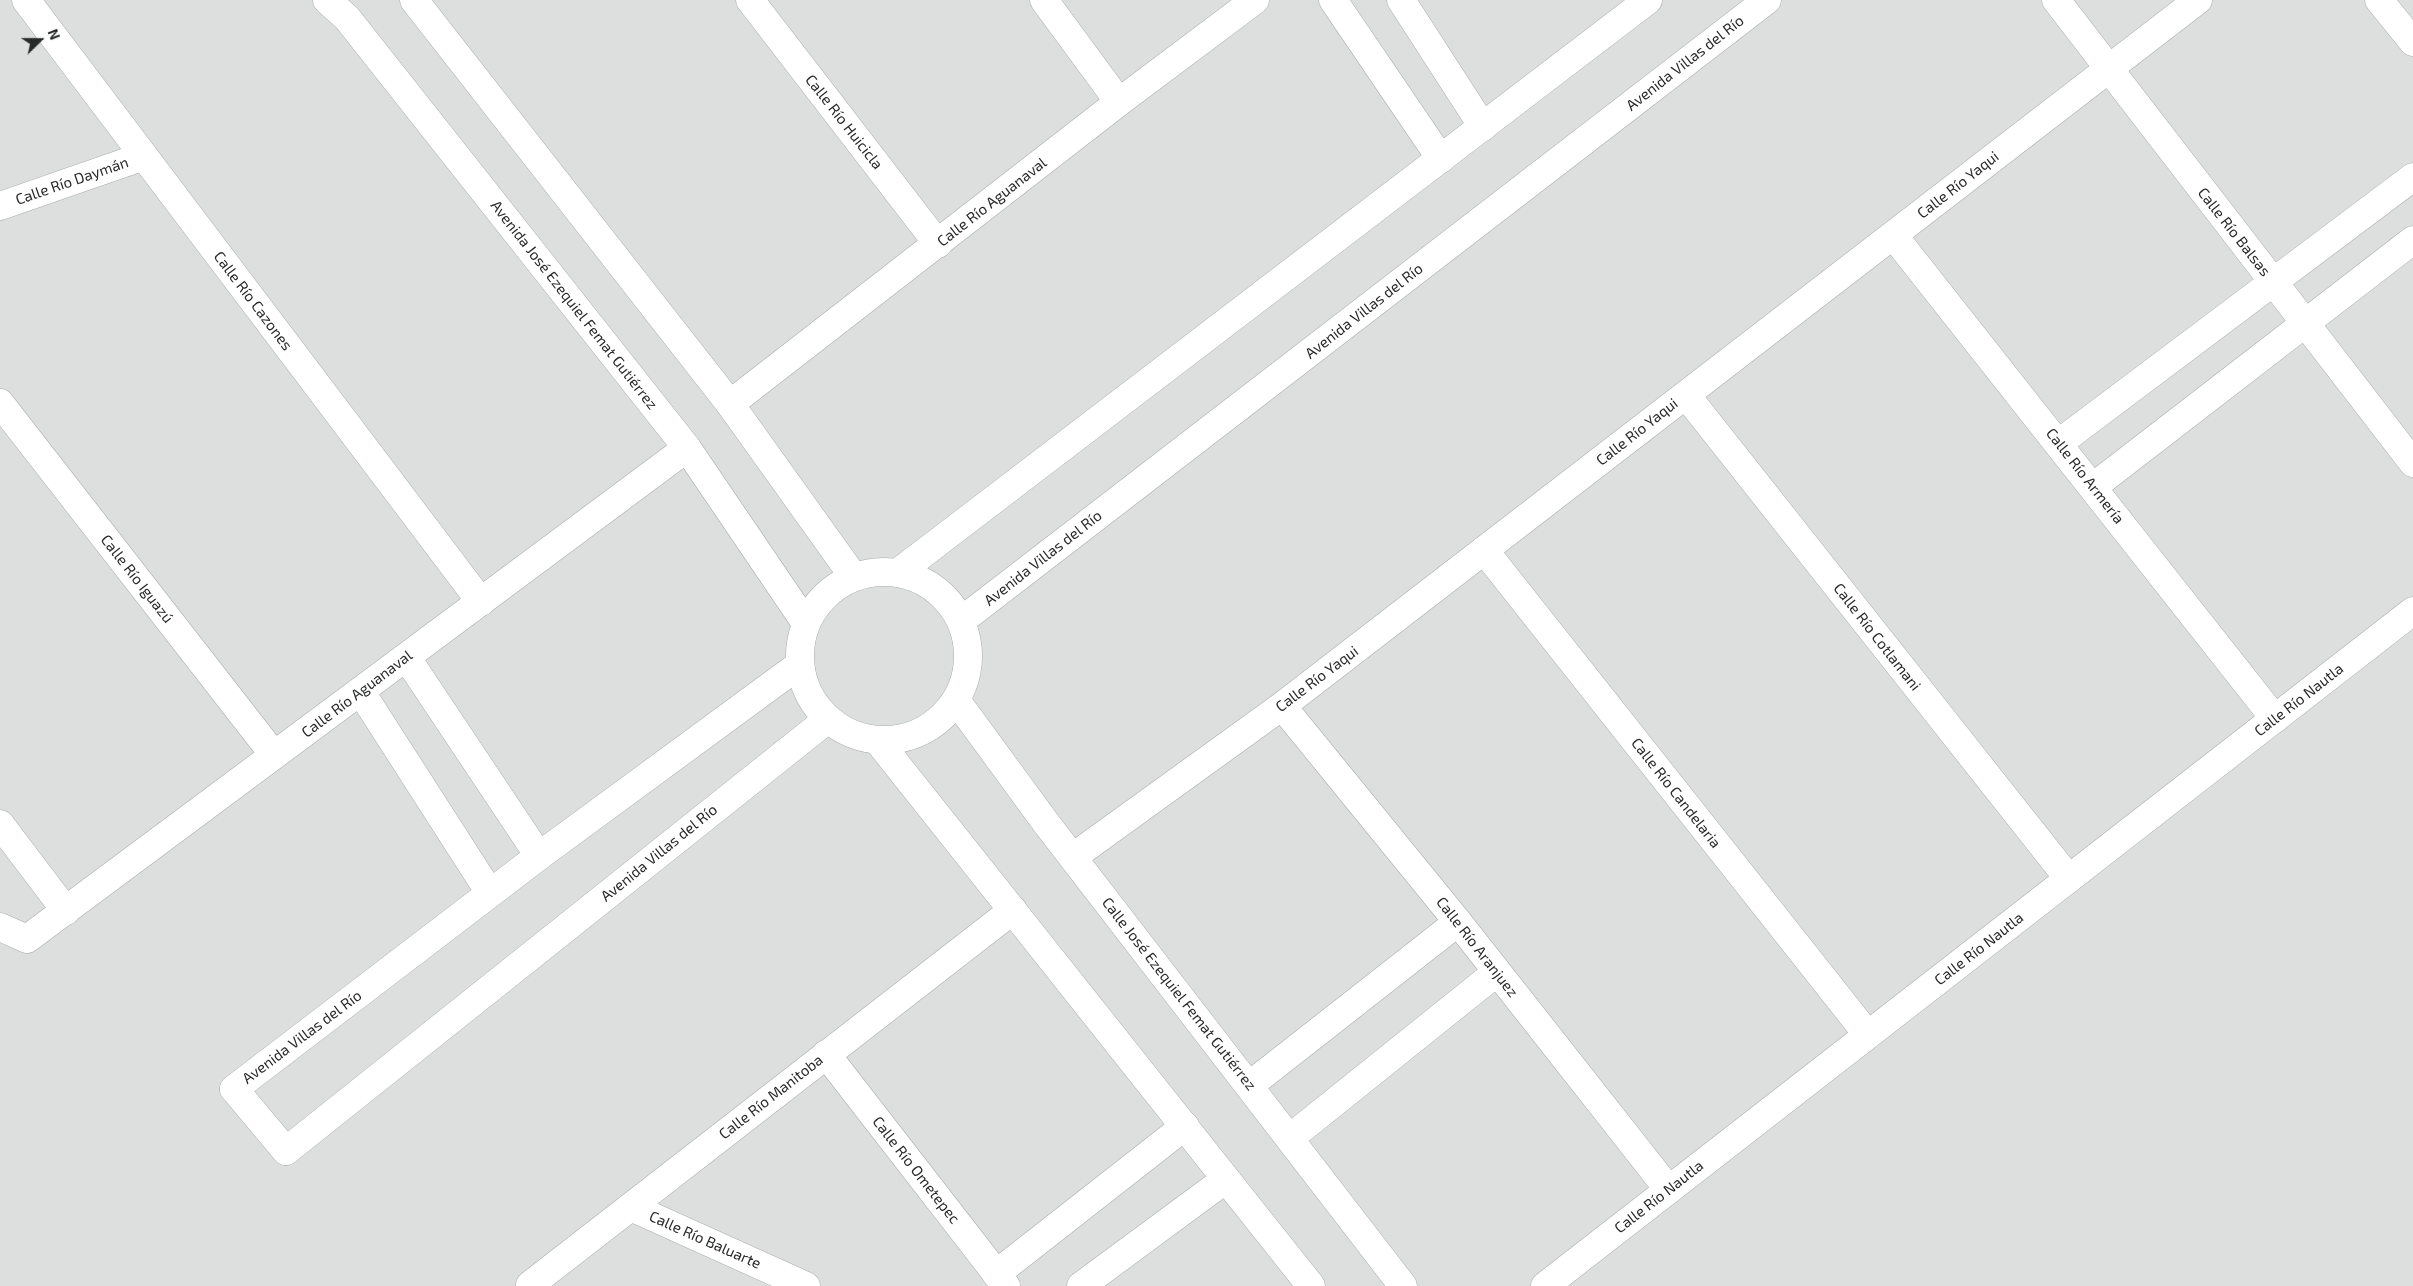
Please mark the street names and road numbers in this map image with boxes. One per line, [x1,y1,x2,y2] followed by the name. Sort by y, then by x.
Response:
[1623,11,1747,115] street label: Avenida Villas del Río
[801,71,887,173] street label: Calle Río Huicicla
[1914,148,2002,222] street label: Calle Río Yaqui
[13,153,131,209] street label: Calle Río Daymán
[934,154,1050,250] street label: Calle Río Aguanaval
[2194,184,2274,280] street label: Calle Río Balsas
[487,197,661,413] street label: Avenida José Ezequiel Femat Gutiérrez
[210,248,296,354] street label: Calle Río Cazones
[1302,259,1426,363] street label: Avenida Villas del Río
[1593,395,1681,469] street label: Calle Río Yaqui
[2042,425,2128,527] street label: Calle Río Armería
[981,506,1105,610] street label: Avenida Villas del Río
[97,531,177,627] street label: Calle Río Iguazú
[1830,580,1924,694] street label: Calle Río Cotlamani
[1272,642,1362,716] street label: Calle Río Yaqui
[298,647,416,741] street label: Calle Río Aguanaval
[2251,660,2347,740] street label: Calle Río Nautla
[1627,734,1725,852] street label: Calle Río Candelaria
[597,801,721,905] street label: Avenida Villas del Río
[1432,893,1522,1001] street label: Calle Río Aranjuez
[1098,894,1260,1094] street label: Calle José Ezequiel Femat Gutiérrez
[1931,909,2027,989] street label: Calle Río Nautla
[239,986,365,1088] street label: Avenida Villas del Río
[715,1051,827,1143] street label: Calle Río Manitoba
[869,1113,963,1227] street label: Calle Río Ometepec
[1611,1157,1707,1237] street label: Calle Río Nautla
[646,1207,764,1273] street label: Calle Río Baluarte

